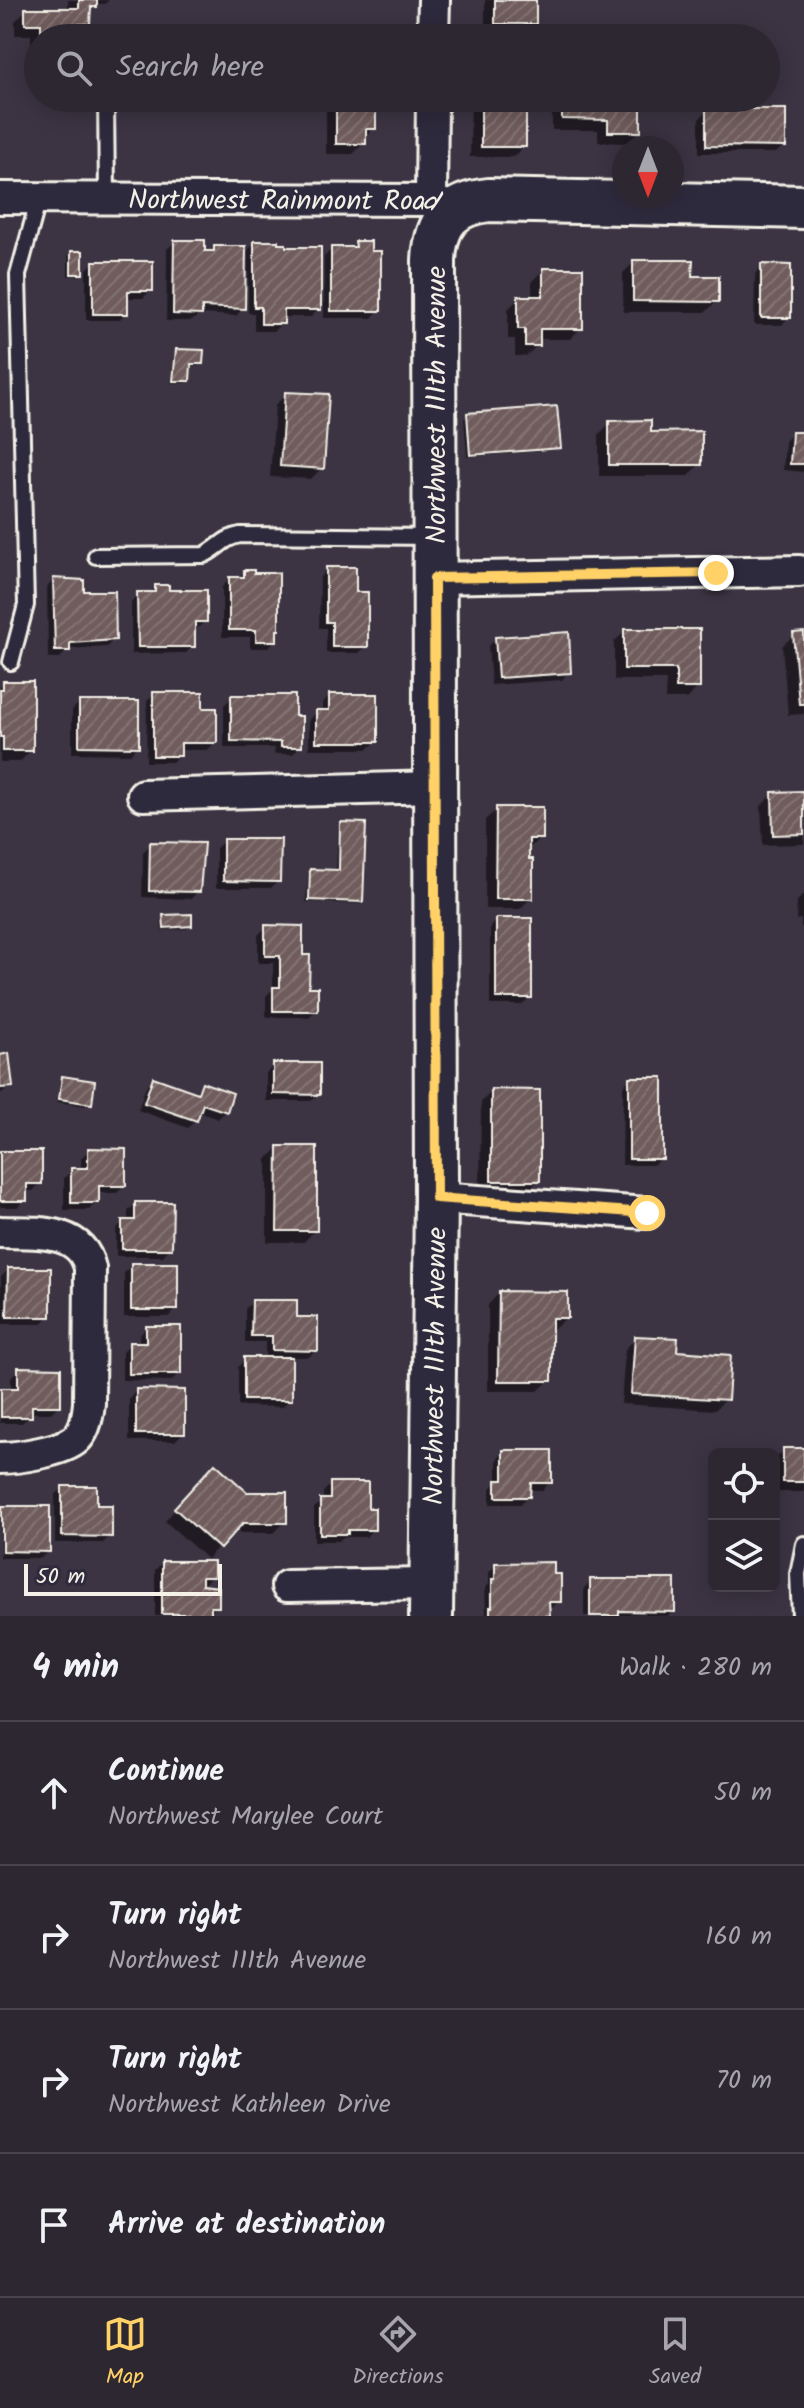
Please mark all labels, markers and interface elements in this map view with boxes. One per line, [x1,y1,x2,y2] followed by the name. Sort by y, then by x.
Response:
[24,24,780,112] search box
[116,44,264,92] text: Search here
[52,46,96,90] icon: search
[612,136,684,208] north arrow
[128,179,447,227] street label: Northwest Rainmont Road
[415,266,460,544] street label: Northwest 111th Avenue
[698,555,734,591] route end
[629,1195,665,1231] route start
[412,1226,461,1505] street label: Northwest 111th Avenue
[708,1448,780,1592] map controls
[708,1448,780,1520] button: locate
[708,1520,780,1592] button: layers
[24,1560,222,1596] scale bar
[36,1560,85,1595] text: 50 m
[32,1641,119,1695] text: 4 min
[619,1647,772,1689] text: Walk · 280 m
[108,1748,224,1796] text: Continue
[32,1771,76,1815] icon: ahead
[714,1772,772,1814] text: 50 m
[108,1796,383,1838] text: Northwest Marylee Court
[108,1892,241,1940] text: Turn right
[32,1915,76,1959] icon: right
[705,1916,772,1958] text: 160 m
[108,1940,366,1982] text: Northwest 111th Avenue
[108,2036,241,2084] text: Turn right
[32,2059,76,2103] icon: right
[716,2060,772,2102] text: 70 m
[108,2084,391,2126] text: Northwest Kathleen Drive
[108,2201,385,2249] text: Arrive at destination
[32,2203,76,2247] icon: arrive
[103,2312,147,2395] tab: Map
[352,2312,444,2395] tab: Directions
[649,2312,701,2395] tab: Saved

